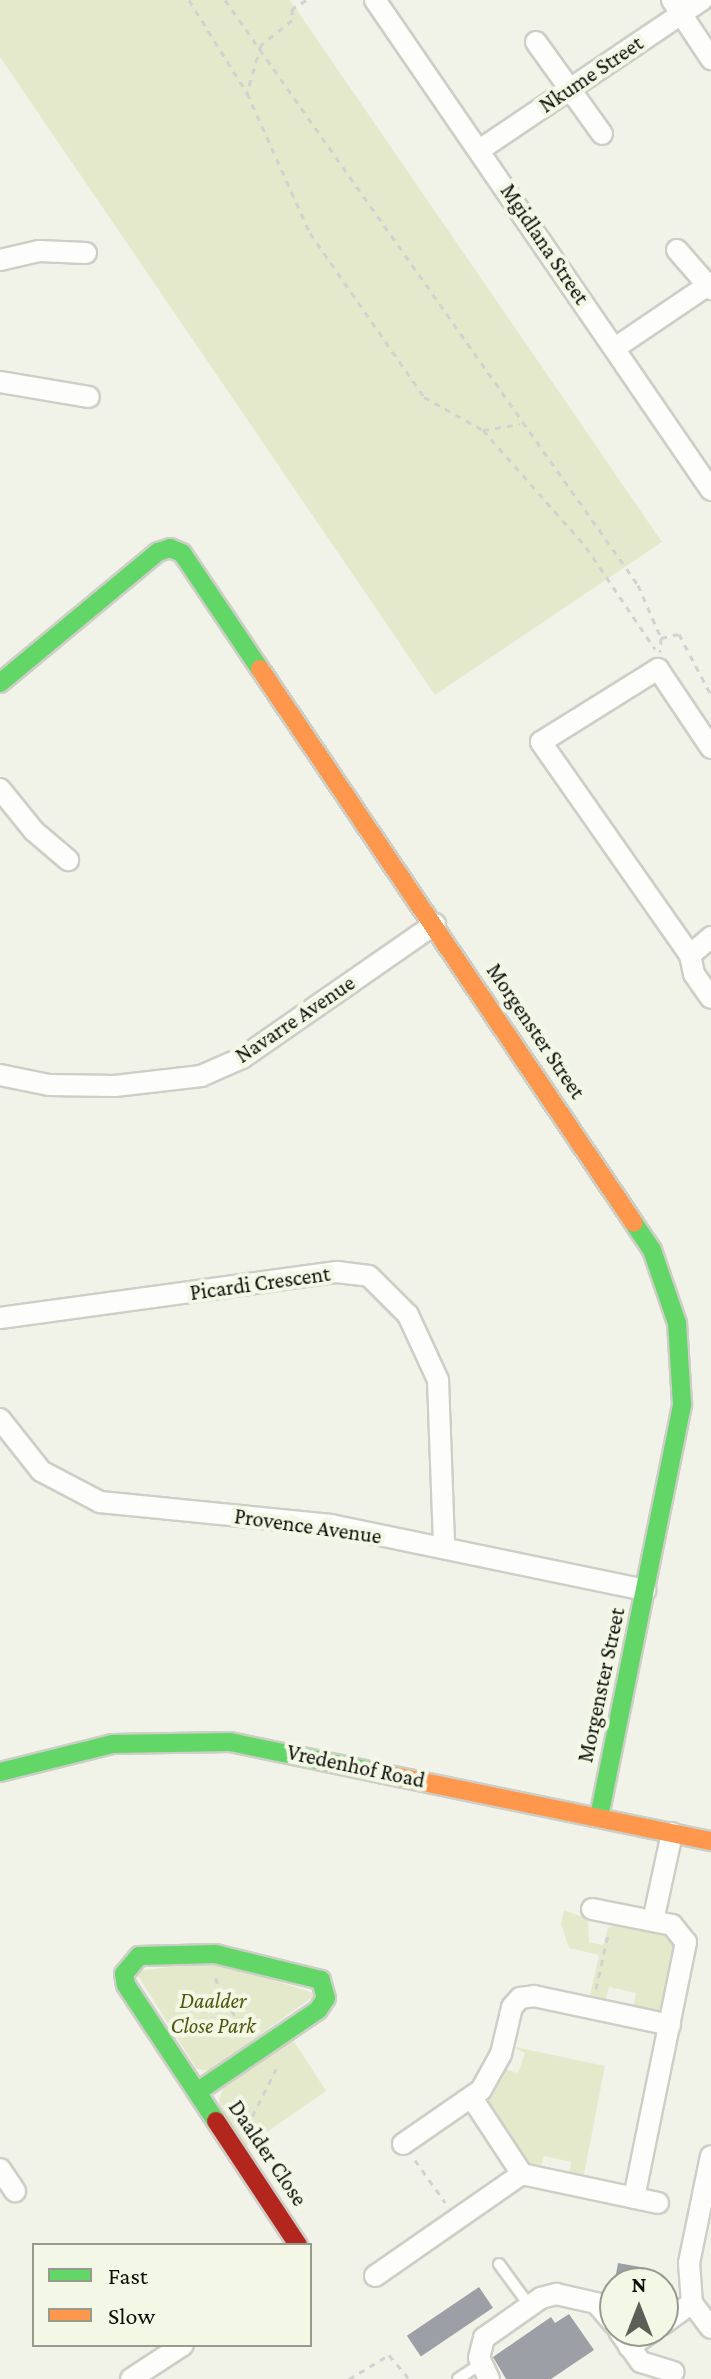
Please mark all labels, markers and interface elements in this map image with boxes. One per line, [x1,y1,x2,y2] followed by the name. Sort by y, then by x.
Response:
[534,30,648,118] street label: Nkume Street
[495,179,595,309] street label: Mgidlana Street
[481,958,591,1104] street label: Morgenster Street
[230,969,360,1069] street label: Navarre Avenue
[188,1260,332,1306] street label: Picardi Crescent
[233,1503,383,1549] street label: Provence Avenue
[572,1605,630,1765] street label: Morgenster Street
[285,1739,427,1793] street label: Vredenhof Road
[170,1987,256,2038] park label: Daalder Close Park
[223,2095,313,2211] street label: Daalder Close
[32,2243,312,2347] legend
[108,2262,148,2289] text: Fast
[599,2267,679,2347] north arrow
[632,2272,647,2297] text: N
[108,2302,155,2329] text: Slow

